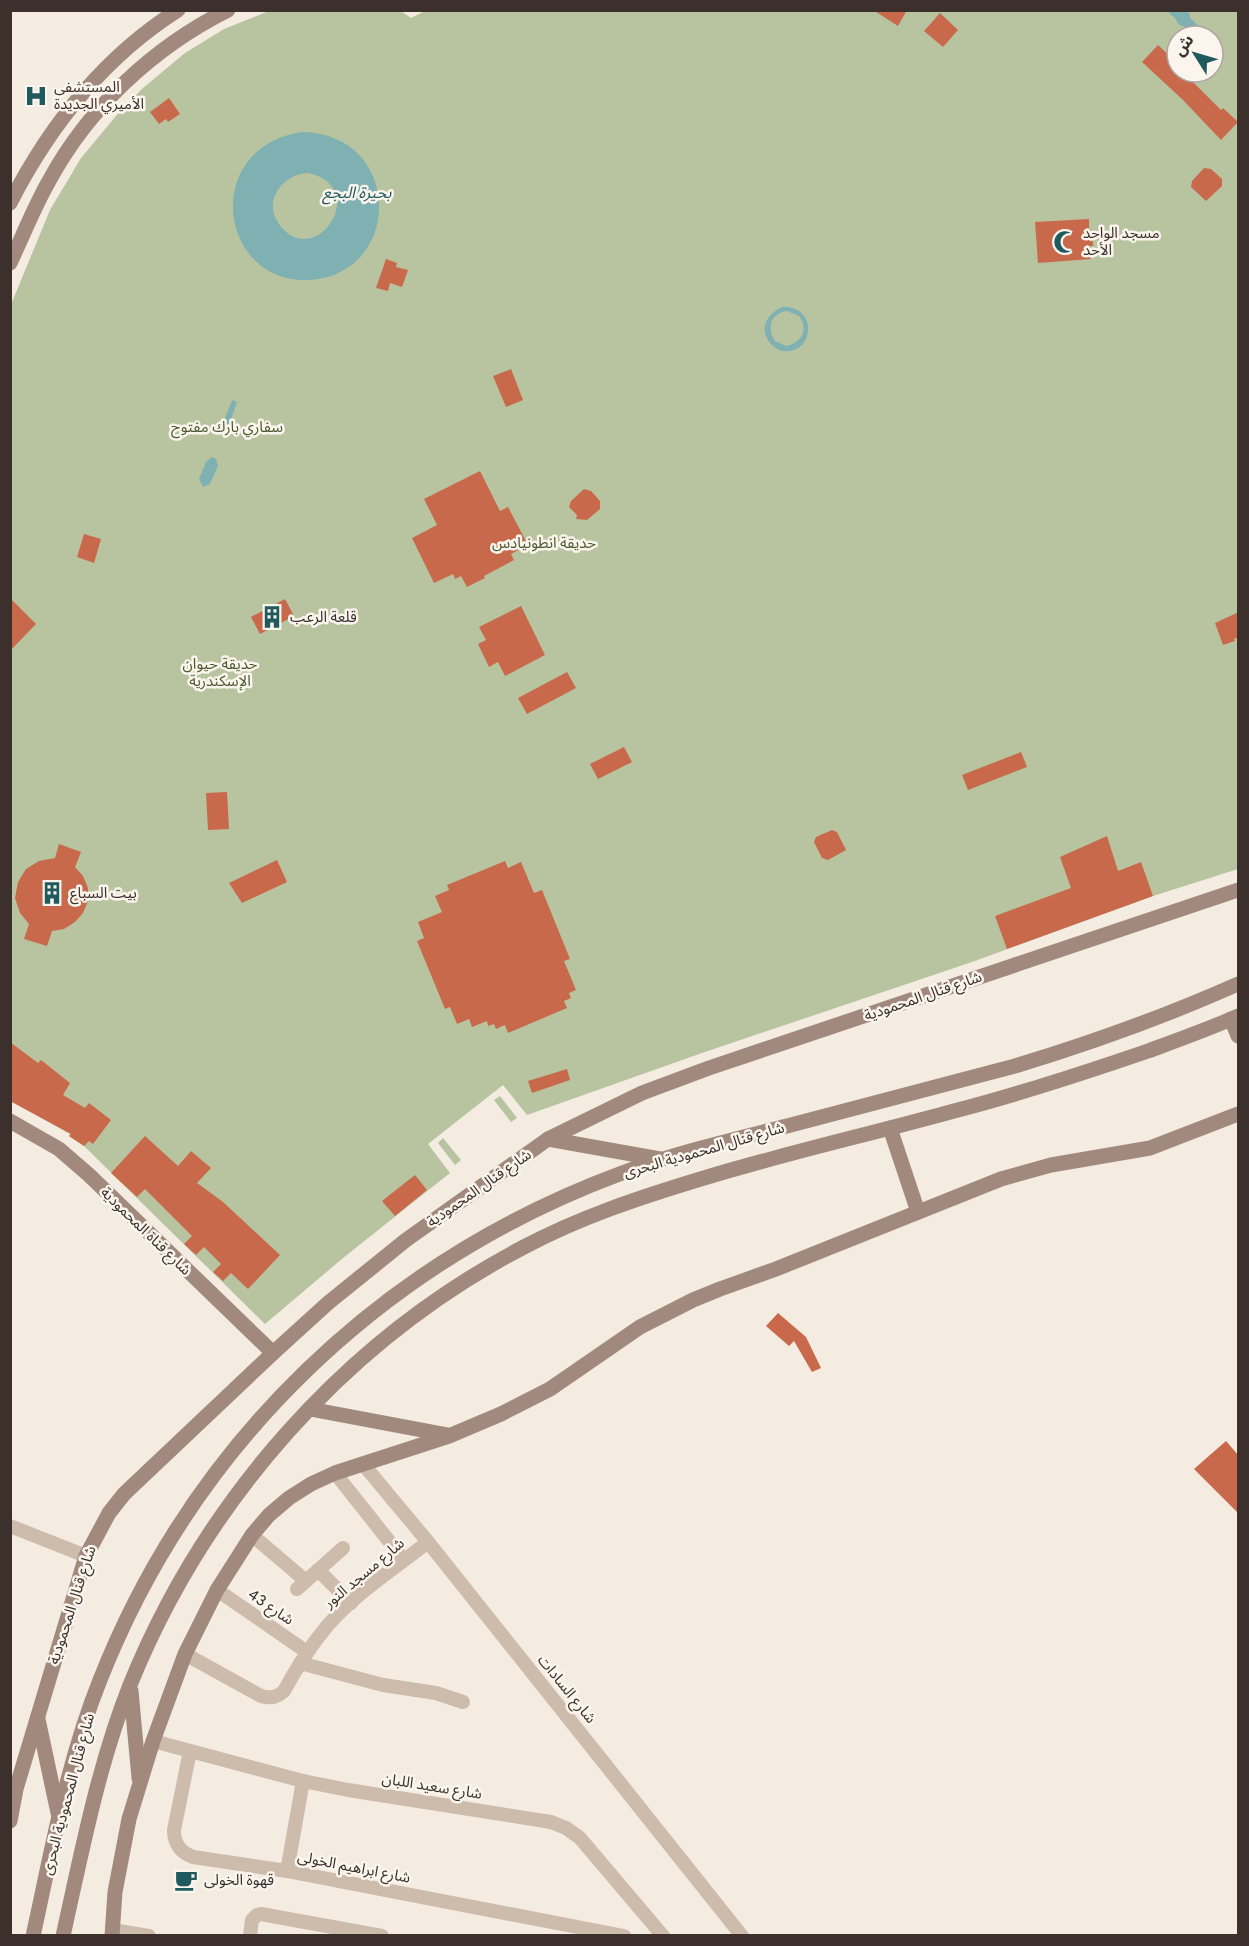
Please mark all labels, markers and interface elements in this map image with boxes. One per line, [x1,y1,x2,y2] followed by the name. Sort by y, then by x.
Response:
[1165,24,1225,84] north arrow
[1170,31,1199,61] text: ش
[54,79,144,115] place label: المستشفى الأميري الجديدة
[23,83,49,109] hospital icon: المستشفى الأميري الجديدة
[322,184,392,205] water label: بحيرة البجع
[1083,225,1160,261] place label: مسجد الواحد الأحد
[1052,229,1078,255] mosque icon: مسجد الواحد الأحد
[171,419,283,439] park label: سفاري بارك مفتوح
[492,535,596,554] park label: حديقة انطونيادس
[259,604,285,630] building icon: قلعة الرعب
[290,609,357,628] place label: قلعة الرعب
[183,656,258,692] park label: حديقة حيوان الإسكندرية
[39,880,65,906] building icon: بيت السباع
[70,885,137,905] place label: بيت السباع
[862,968,985,1027] street label: شارع قنال المحمودية
[622,1119,787,1184] street label: شارع قنال المحمودية البحرى
[424,1146,537,1233] street label: شارع قنال المحمودية
[95,1184,195,1281] street label: شارع قناة المحمودية
[320,1535,410,1615] street label: شارع مسجد النور
[45,1544,103,1667] street label: شارع قنال المحمودية
[243,1586,297,1631] street label: شارع 43
[532,1652,599,1729] street label: شارع السادات
[39,1711,101,1877] street label: شارع قنال المحمودية البحرى
[380,1770,483,1806] street label: شارع سعيد اللبان
[295,1848,412,1890] street label: شارع ابراهيم الخولى
[173,1867,199,1893] cafe icon: قهوة الخولى
[204,1872,274,1891] place label: قهوة الخولى

